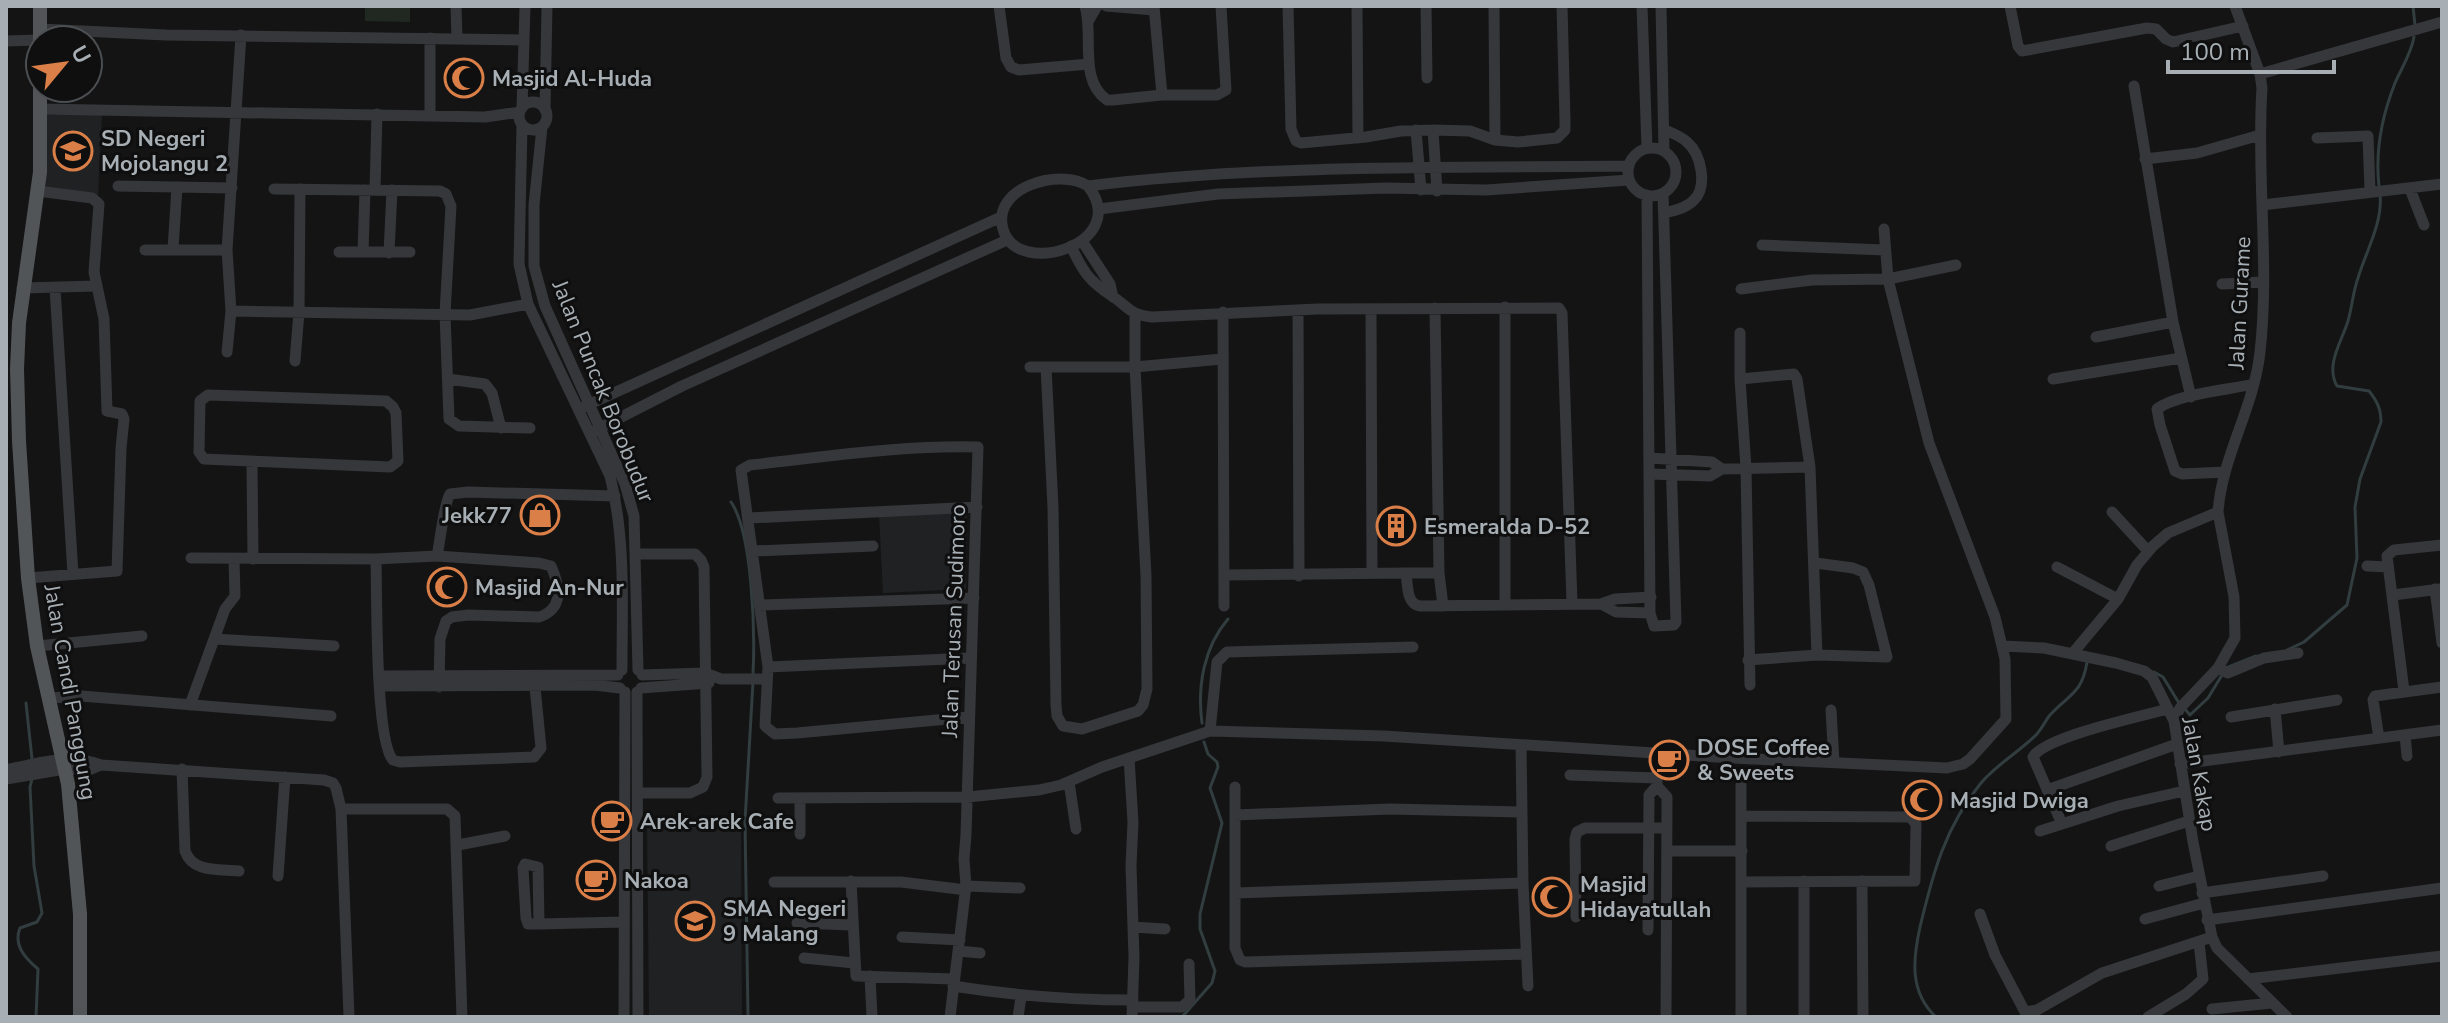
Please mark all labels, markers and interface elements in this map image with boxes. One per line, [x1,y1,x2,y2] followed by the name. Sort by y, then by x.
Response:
[24,24,104,104] north arrow
[2168,24,2334,74] scale bar
[2180,36,2250,68] text: 100 m
[64,40,98,69] text: U
[443,57,485,99] mosque icon: Masjid Al-Huda
[492,64,652,94] place label: Masjid Al-Huda
[101,124,228,179] place label: SD Negeri Mojolangu 2
[52,130,94,172] school or university icon: SD Negeri Mojolangu 2
[2221,236,2258,371] street label: Jalan Gurame
[544,275,661,507] street label: Jalan Puncak Borobudur
[519,494,561,536] shop icon: Jekk77
[441,501,512,531] place label: Jekk77
[935,504,973,739] street label: Jalan Terusan Sudimoro
[1375,505,1417,547] building icon: Esmeralda D-52
[1424,512,1590,542] place label: Esmeralda D-52
[426,566,468,608] mosque icon: Masjid An-Nur
[475,573,624,603] place label: Masjid An-Nur
[36,581,104,802] street label: Jalan Candi Panggung
[2174,714,2224,834] street label: Jalan Kakap
[1697,733,1830,788] place label: DOSE Coffee & Sweets
[1648,739,1690,781] cafe icon: DOSE Coffee & Sweets
[1901,779,1943,821] mosque icon: Masjid Dwiga
[1950,786,2089,816] place label: Masjid Dwiga
[591,800,633,842] cafe icon: Arek-arek Cafe
[640,807,794,837] place label: Arek-arek Cafe
[575,859,617,901] cafe icon: Nakoa
[624,866,689,896] place label: Nakoa
[1580,870,1711,925] place label: Masjid Hidayatullah
[1531,876,1573,918] mosque icon: Masjid Hidayatullah
[723,894,846,949] place label: SMA Negeri 9 Malang
[674,900,716,942] school or university icon: SMA Negeri 9 Malang

